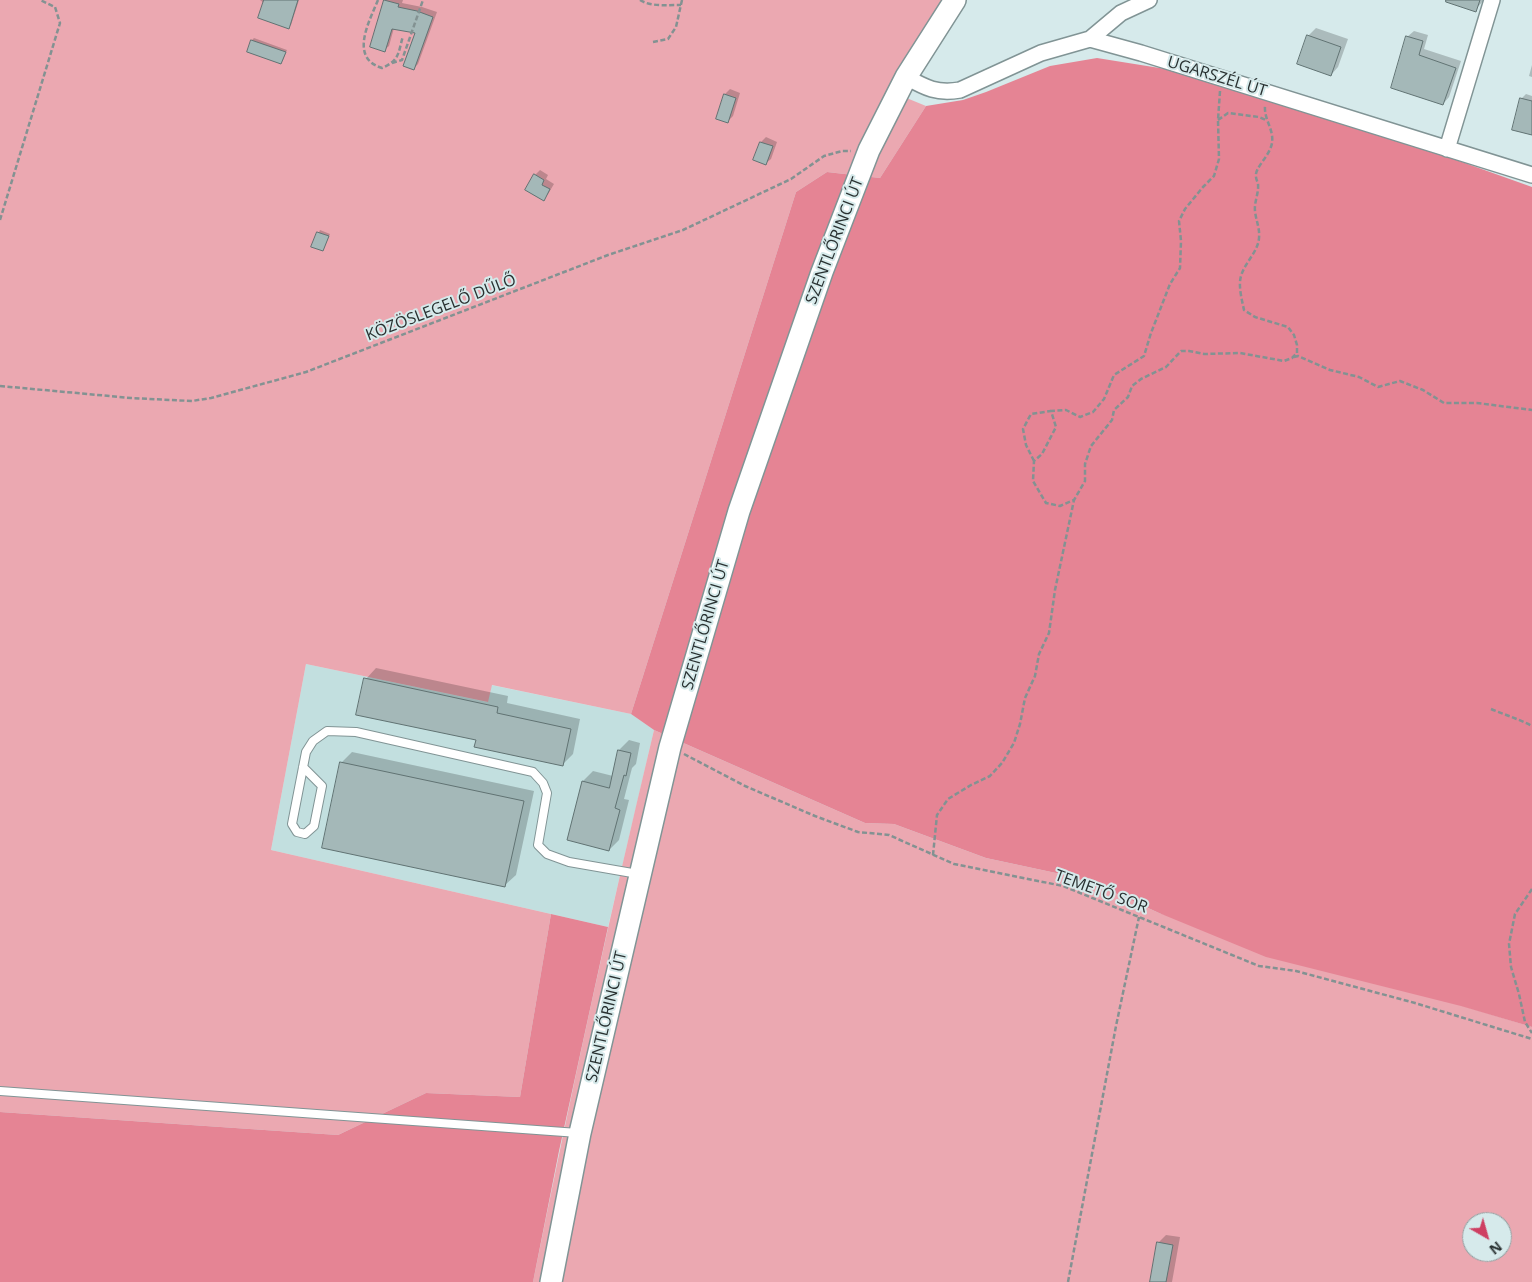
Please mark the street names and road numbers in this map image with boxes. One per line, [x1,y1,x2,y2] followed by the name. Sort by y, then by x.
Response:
[1165,53,1269,101] street label: UGARSZÉL ÚT
[802,175,868,307] street label: SZENTLŐRINCI ÚT
[363,270,519,346] street label: KÖZÖSLEGELŐ DŰLŐ
[678,558,734,692] street label: SZENTLŐRINCI ÚT
[1052,866,1150,918] street label: TEMETŐ SOR
[583,950,631,1084] street label: SZENTLŐRINCI ÚT

